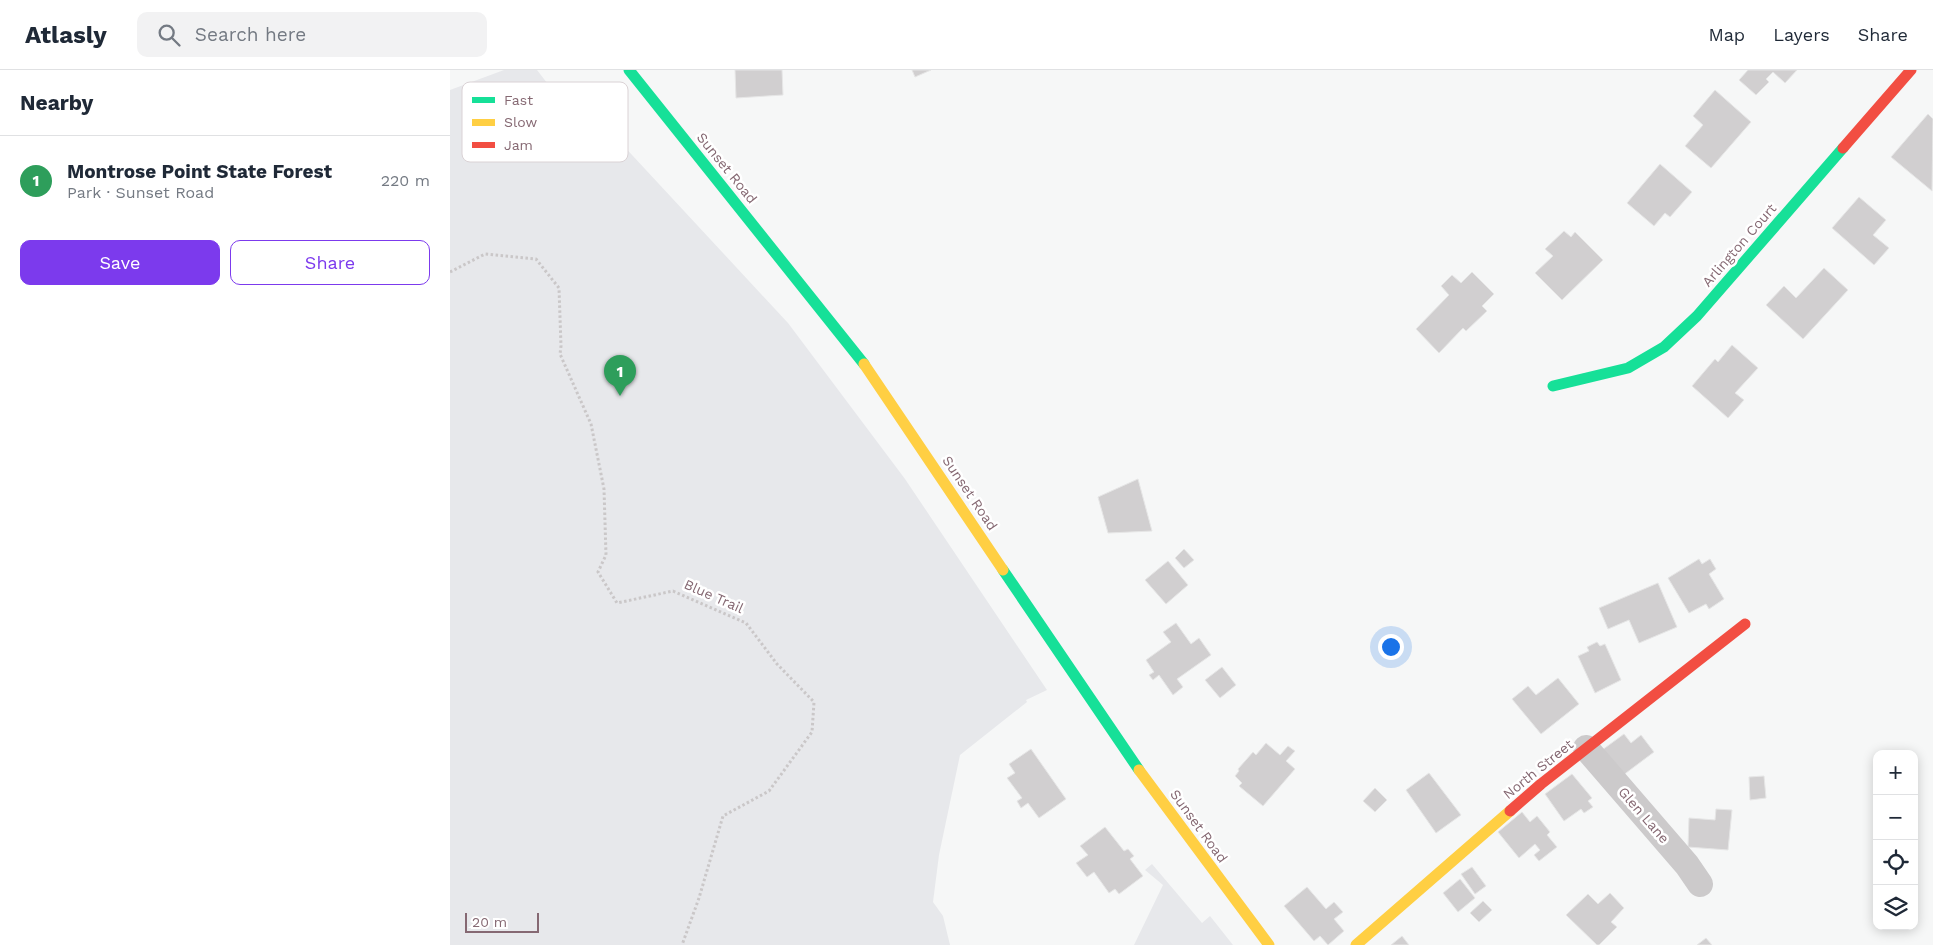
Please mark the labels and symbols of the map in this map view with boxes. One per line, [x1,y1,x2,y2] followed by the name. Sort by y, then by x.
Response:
[462,82,628,162] legend
[504,92,533,108] text: Fast
[504,114,537,130] text: Slow
[694,129,760,207] street label: Sunset Road
[504,137,533,153] text: Jam
[1699,200,1779,290] street label: Arlington Court
[604,355,636,396] pin: 1
[939,453,1001,533] street label: Sunset Road
[682,576,747,617] street label: Blue Trail
[1378,634,1404,660] your location
[1500,736,1576,802] street label: North Street
[1615,784,1673,846] street label: Glen Lane
[1167,786,1231,866] street label: Sunset Road
[465,910,539,933] scale bar

